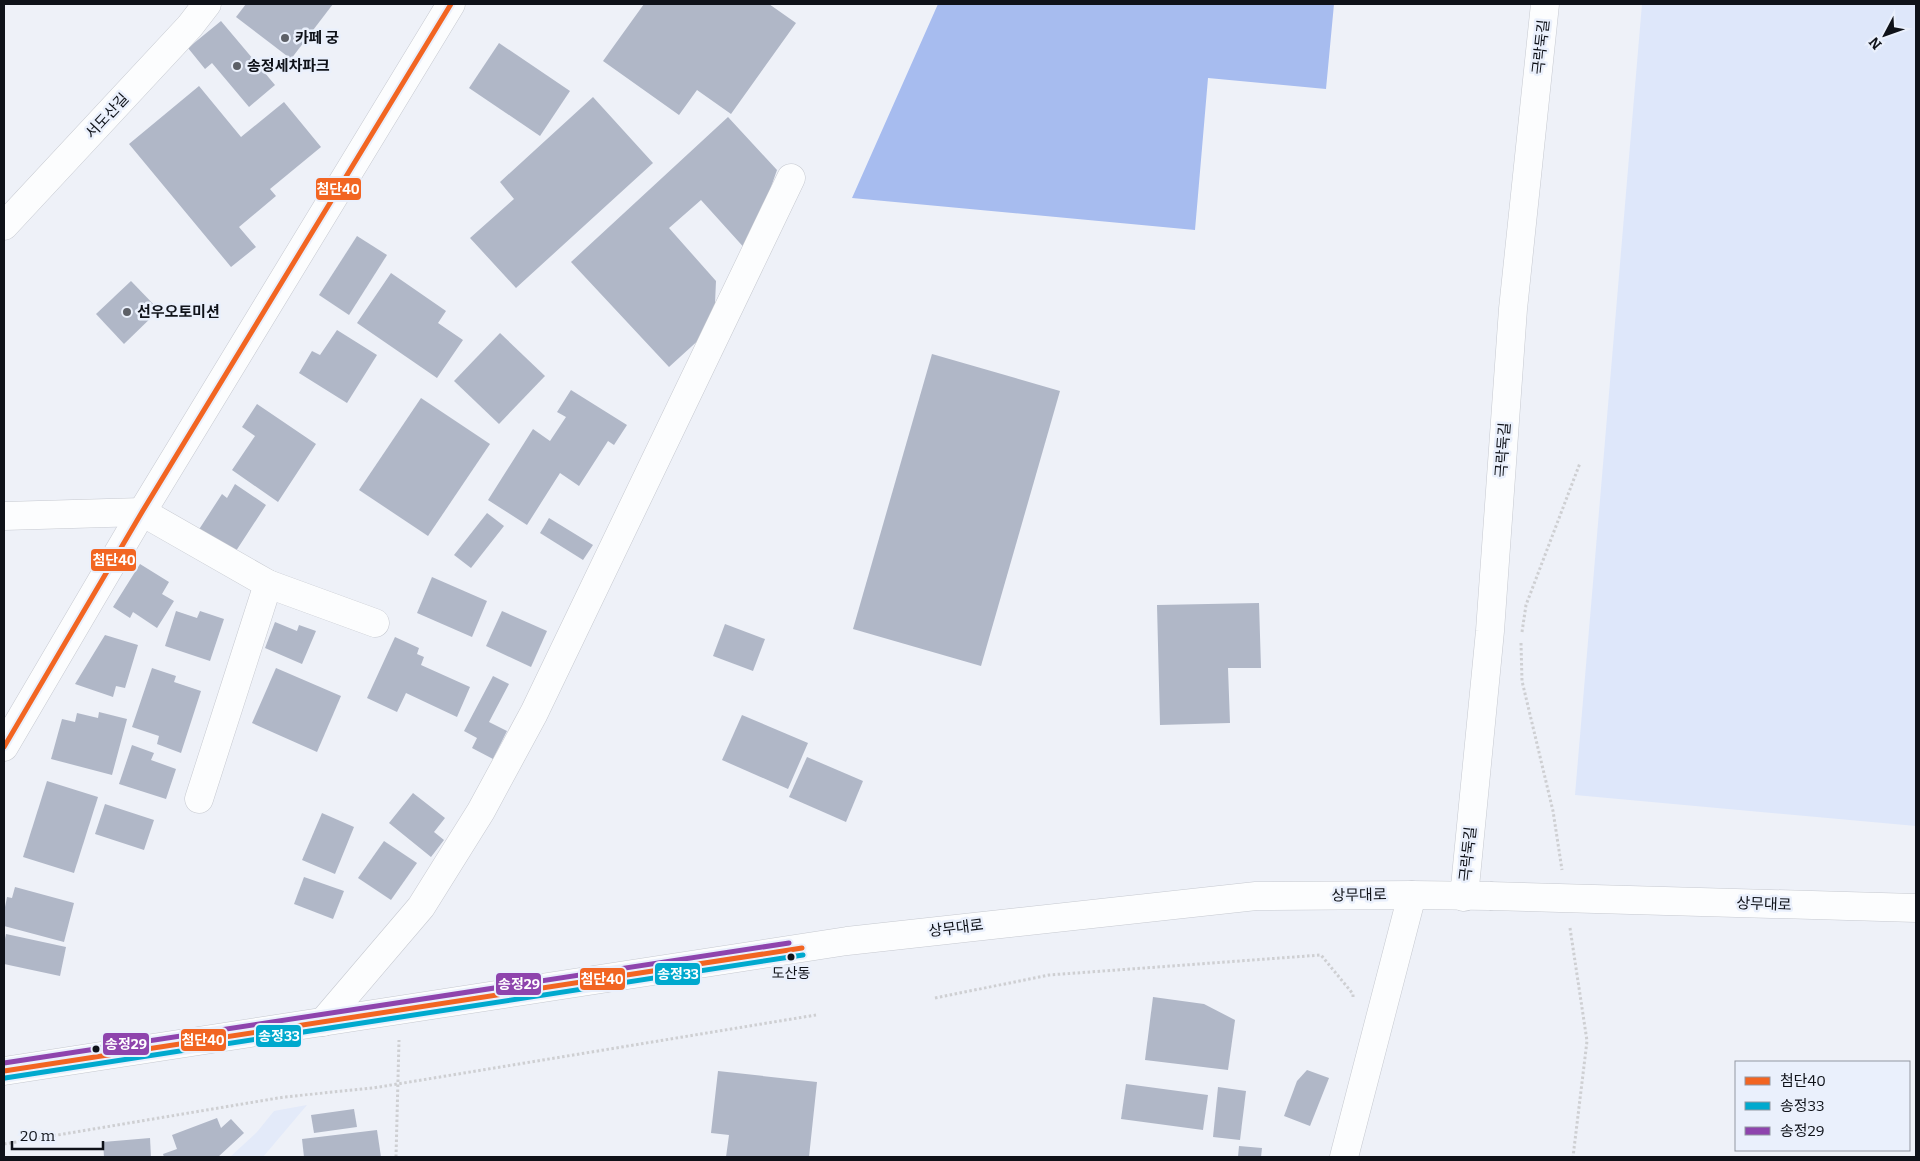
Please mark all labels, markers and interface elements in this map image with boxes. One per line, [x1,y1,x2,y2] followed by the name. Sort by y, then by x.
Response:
[1860,10,1910,60] north arrow
[1529,19,1553,75] street label: 극락둑길
[295,29,339,47] place label: 카페 궁
[279,32,291,44] marker: 카페 궁
[1865,33,1886,53] text: N
[247,57,330,75] place label: 송정세차파크
[231,60,243,72] marker: 송정세차파크
[82,90,132,142] street label: 서도산길
[315,177,362,201] line badge: 첨단40
[316,181,360,198] text: 첨단40
[137,303,220,321] place label: 선우오토미션
[121,306,133,318] marker: 선우오토미션
[1492,422,1514,478] street label: 극락둑길
[90,548,137,572] line badge: 첨단40
[92,552,136,569] text: 첨단40
[1456,826,1480,882] street label: 극락둑길
[1331,886,1387,904] street label: 상무대로
[1736,894,1792,914] street label: 상무대로
[928,916,984,940] street label: 상무대로
[786,952,796,962] marker: 도산동
[654,962,701,986] line badge: 송정33
[772,965,810,982] place label: 도산동
[657,966,699,983] text: 송정33
[579,967,626,991] line badge: 첨단40
[580,971,624,988] text: 첨단40
[495,972,542,996] line badge: 송정29
[498,976,540,993] text: 송정29
[255,1024,302,1048] line badge: 송정33
[180,1028,227,1052] line badge: 첨단40
[258,1028,300,1045] text: 송정33
[102,1032,150,1056] line badge: 송정29
[181,1032,225,1049] text: 첨단40
[105,1036,147,1053] text: 송정29
[91,1044,101,1054] unlabelled marker
[1735,1061,1910,1151] legend
[1780,1072,1826,1090] text: 첨단40
[1780,1097,1824,1115] text: 송정33
[12,1118,104,1150] scale bar
[1780,1122,1825,1140] text: 송정29
[20,1127,56,1145] text: 20 m

